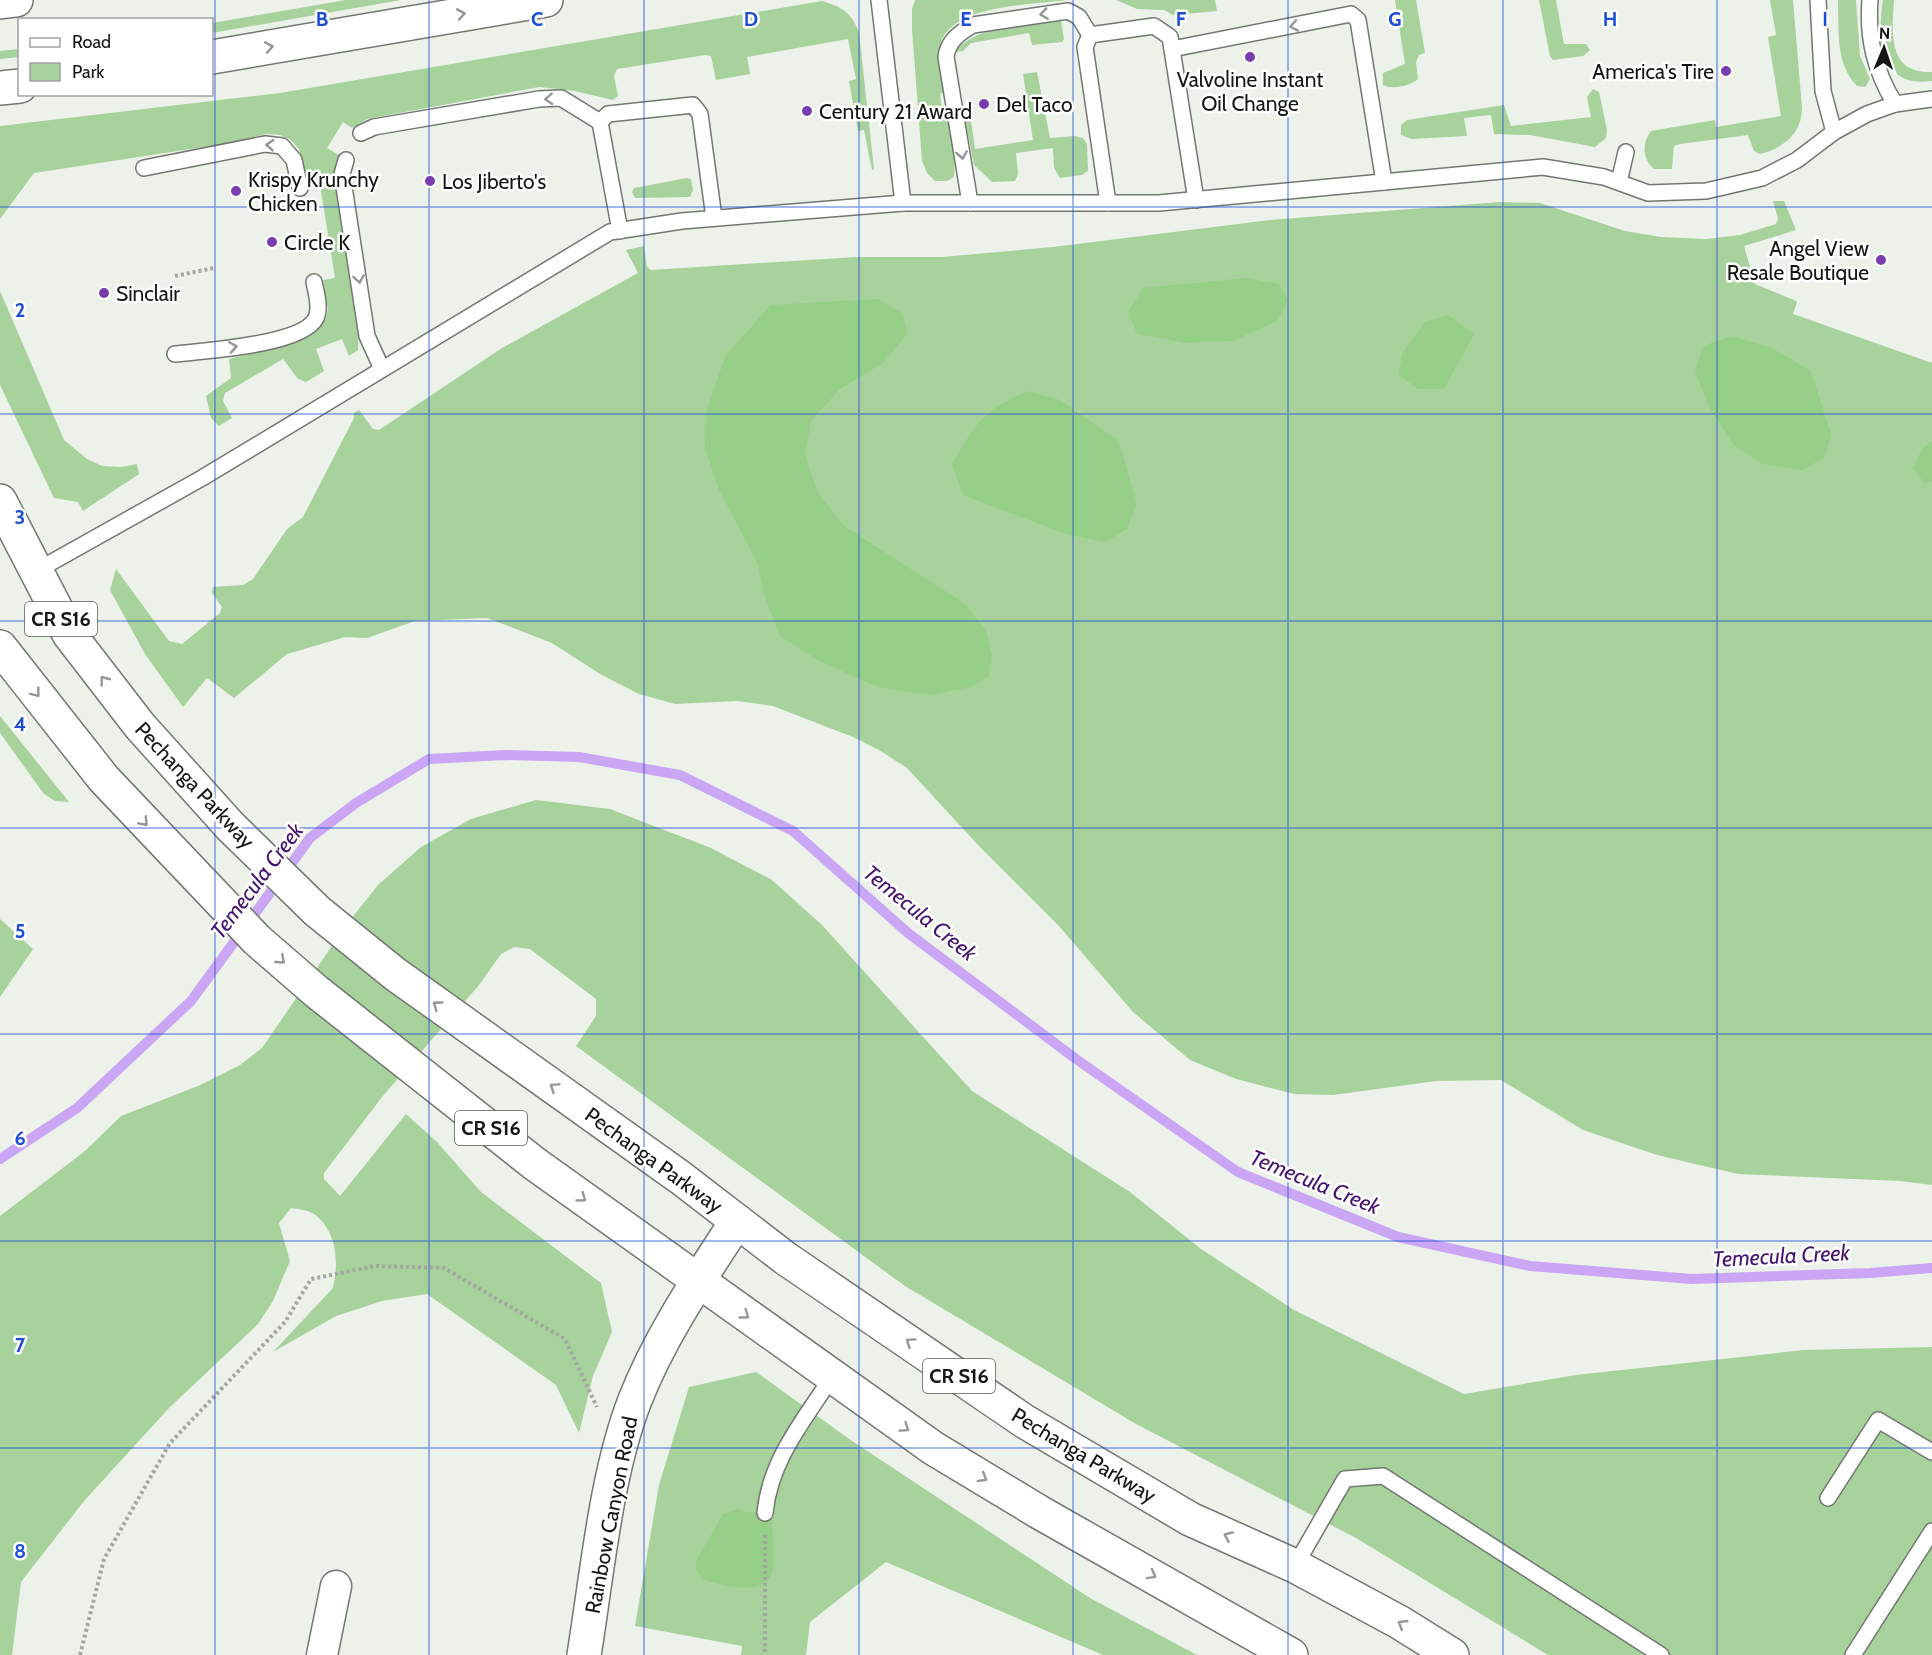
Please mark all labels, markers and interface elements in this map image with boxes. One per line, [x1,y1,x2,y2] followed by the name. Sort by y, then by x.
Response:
[316,7,328,31] text: B
[531,7,543,31] text: C
[744,7,758,31] text: D
[960,7,972,31] text: E
[1176,7,1187,31] text: F
[1388,7,1402,31] text: G
[1603,7,1617,31] text: H
[1822,7,1828,31] text: I
[457,8,466,20] one-way arrow
[1039,8,1049,20] one-way arrow
[18,18,213,96] legend
[1289,18,1299,31] one-way arrow
[1854,18,1914,78] north arrow
[1879,24,1890,43] text: N
[72,31,111,53] text: Road
[264,41,274,54] one-way arrow
[1243,50,1257,64] marker: Valvoline Instant Oil Change
[1592,59,1714,84] place label: America's Tire
[72,61,105,83] text: Park
[1719,64,1733,78] marker: America's Tire
[1177,67,1323,116] place label: Valvoline Instant Oil Change
[544,92,553,105] one-way arrow
[996,92,1073,117] place label: Del Taco
[977,97,991,111] marker: Del Taco
[819,99,972,124] place label: Century 21 Award
[800,104,814,118] marker: Century 21 Award
[265,139,274,152] one-way arrow
[955,150,968,160] one-way arrow
[248,167,379,216] place label: Krispy Krunchy Chicken
[442,169,546,194] place label: Los Jiberto's
[423,174,437,188] marker: Los Jiberto's
[229,184,243,198] marker: Krispy Krunchy Chicken
[284,230,350,255] place label: Circle K
[265,235,279,249] marker: Circle K
[1727,236,1869,285] place label: Angel View Resale Boutique
[1874,253,1888,267] marker: Angel View Resale Boutique
[352,275,364,284] one-way arrow
[116,281,180,306] place label: Sinclair
[97,286,111,300] marker: Sinclair
[15,298,25,322] text: 2
[228,341,237,353] one-way arrow
[15,505,25,529] text: 3
[25,602,97,636] road number: CR S16
[101,675,112,686] one-way arrow
[28,687,39,698] one-way arrow
[14,712,26,736] text: 4
[130,717,260,854] street label: Pechanga Parkway
[136,815,147,826] one-way arrow
[205,817,310,944] water label: Temecula Creek
[858,859,982,967] water label: Temecula Creek
[15,919,25,943] text: 5
[274,953,285,964] one-way arrow
[433,1001,444,1012] one-way arrow
[550,1083,561,1094] one-way arrow
[580,1102,728,1218] street label: Pechanga Parkway
[455,1111,527,1145] road number: CR S16
[14,1126,26,1150] text: 6
[1246,1144,1384,1221] water label: Temecula Creek
[575,1191,586,1202] one-way arrow
[1712,1239,1851,1273] water label: Temecula Creek
[739,1308,750,1319] one-way arrow
[15,1333,26,1357] text: 7
[905,1338,916,1349] one-way arrow
[923,1359,995,1393] road number: CR S16
[1007,1402,1161,1508] street label: Pechanga Parkway
[580,1414,642,1616] street label: Rainbow Canyon Road
[898,1421,909,1432] one-way arrow
[977,1471,987,1482] one-way arrow
[1224,1531,1235,1543] one-way arrow
[14,1539,26,1563] text: 8
[1146,1568,1156,1580] one-way arrow
[1398,1620,1408,1631] one-way arrow

